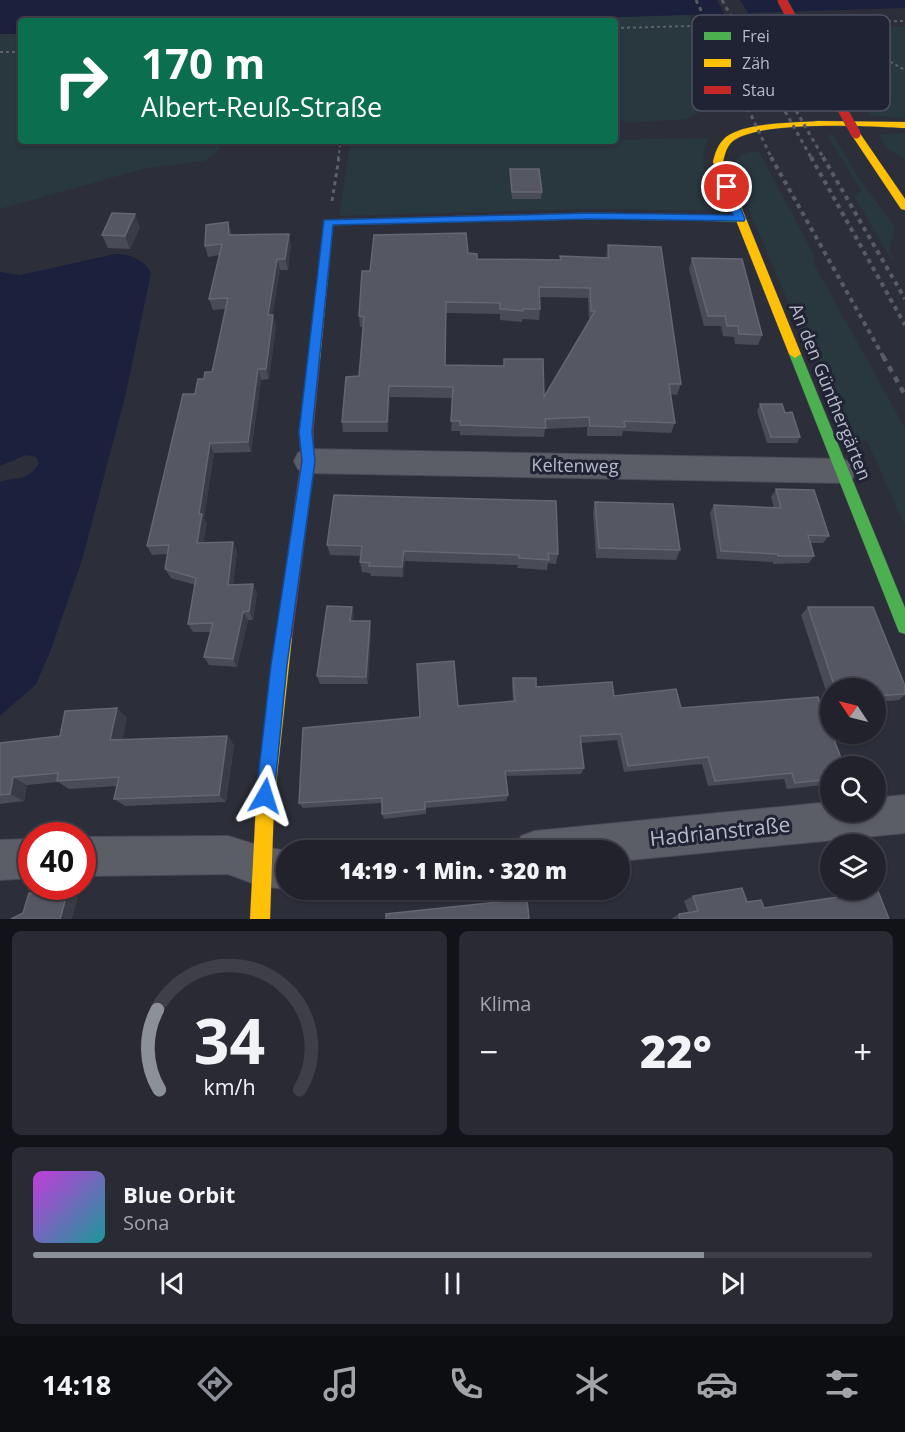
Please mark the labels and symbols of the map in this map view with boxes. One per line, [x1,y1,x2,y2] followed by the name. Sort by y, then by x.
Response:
[692,15,890,111] legend
[742,25,770,47] text: Frei
[742,52,770,74] text: Zäh
[742,79,775,101] text: Stau
[701,161,752,212] pin
[784,300,877,484] street label: An den Günthergärten
[531,452,619,478] street label: Keltenweg
[820,678,886,744] north arrow
[233,764,297,828] position arrow
[648,810,791,852] street label: Hadrianstraße
[18,822,96,900] speed limit sign: 40

